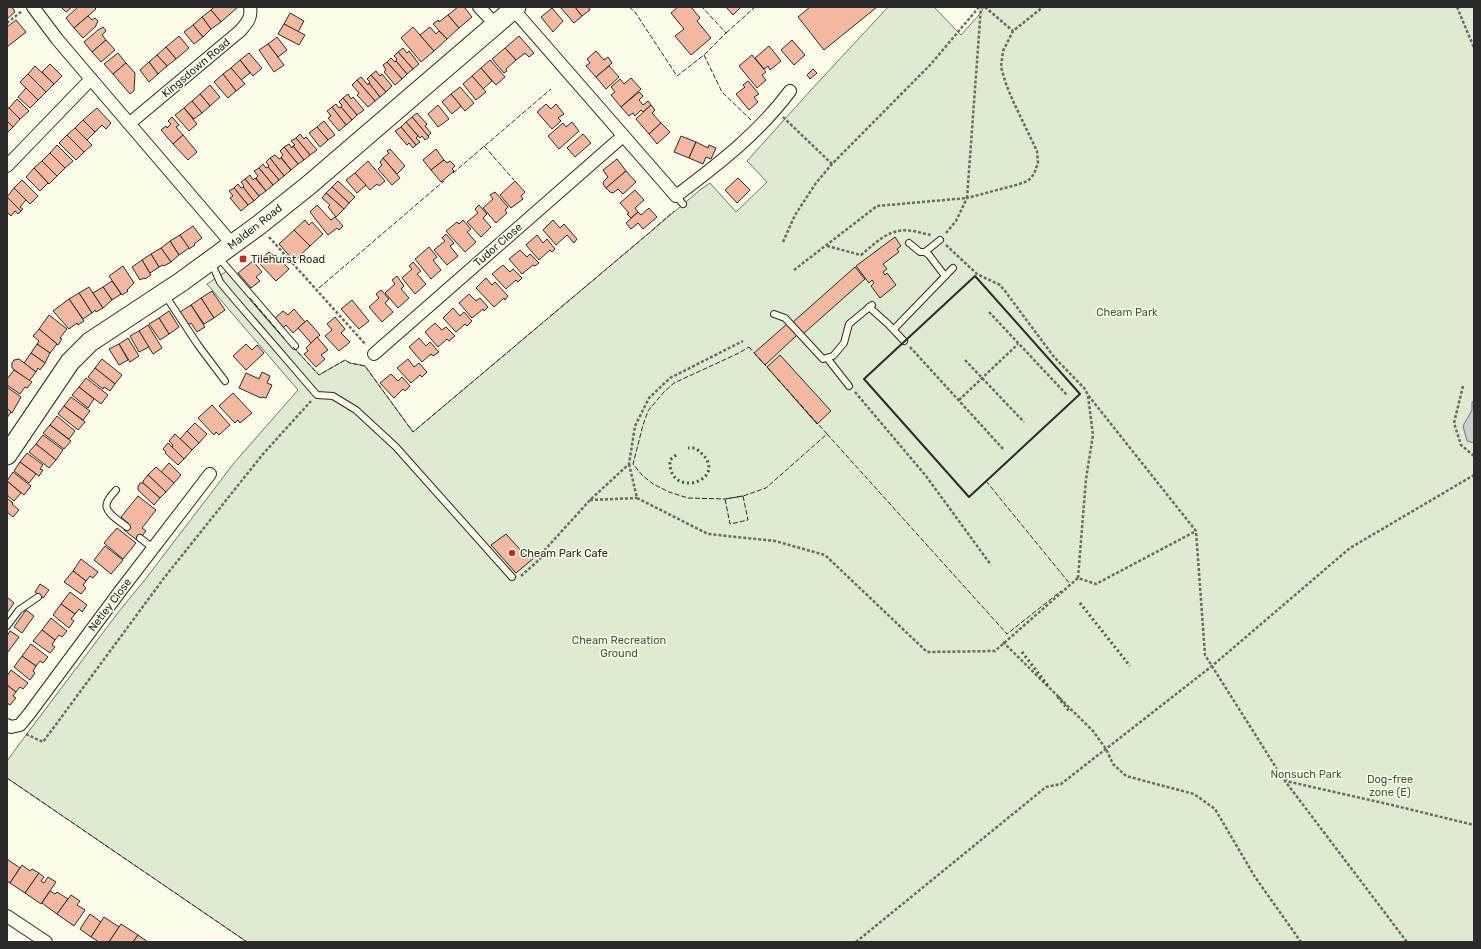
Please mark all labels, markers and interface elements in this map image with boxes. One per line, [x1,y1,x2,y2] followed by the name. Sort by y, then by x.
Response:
[159,36,233,100] street label: Kingsdown Road
[225,202,285,252] street label: Malden Road
[471,221,525,269] street label: Tudor Close
[251,253,325,266] place label: Tilehurst Road
[238,254,248,264] marker: Tilehurst Road
[1096,306,1158,319] park label: Cheam Park
[520,547,608,560] place label: Cheam Park Cafe
[507,548,517,558] marker: Cheam Park Cafe
[86,576,134,634] street label: Netley Close
[572,634,666,660] park label: Cheam Recreation Ground
[1270,768,1342,781] park label: Nonsuch Park
[1367,773,1413,799] park label: Dog-free zone (E)

